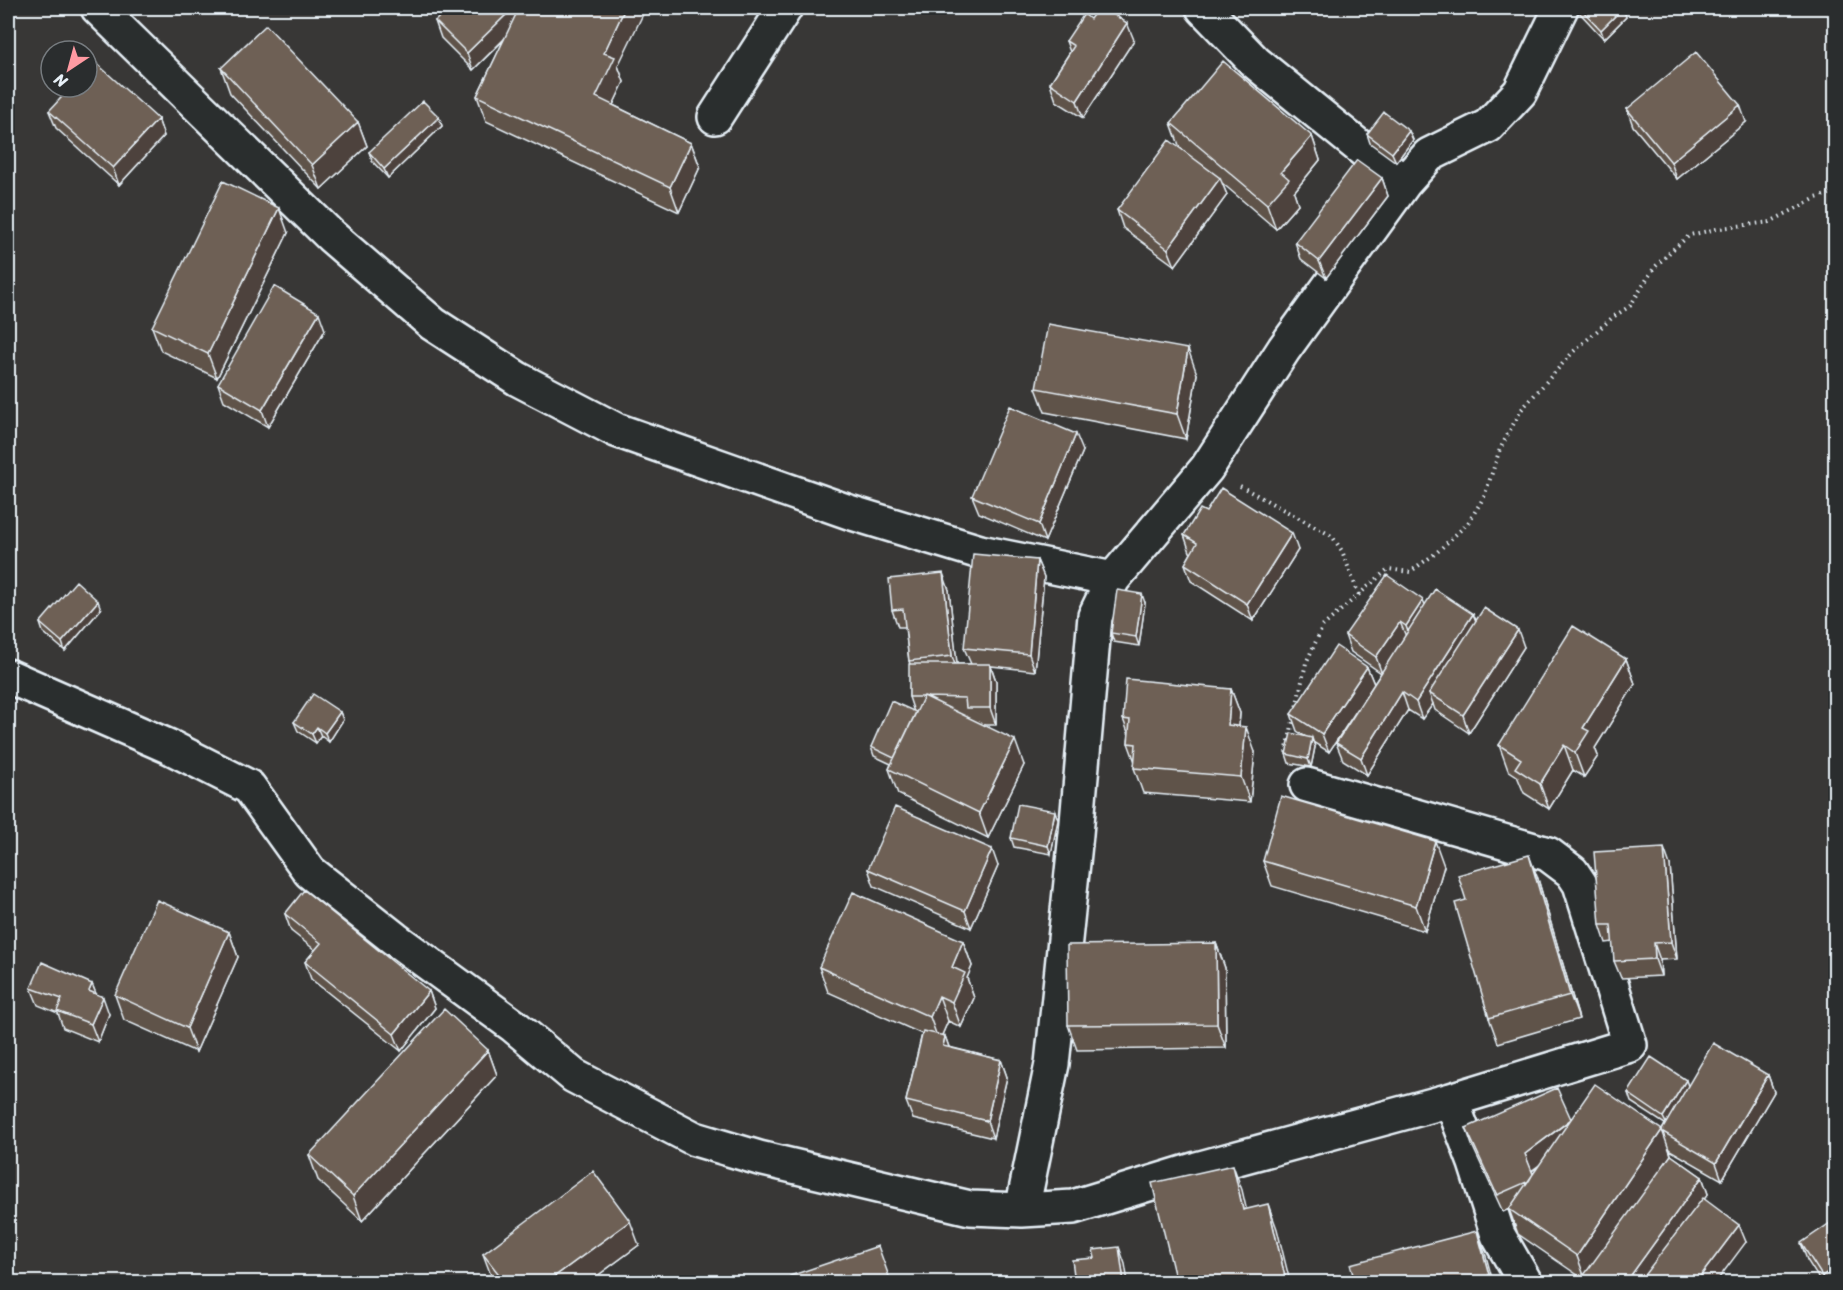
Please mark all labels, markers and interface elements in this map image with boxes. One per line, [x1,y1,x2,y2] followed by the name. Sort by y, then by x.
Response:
[39,39,99,99] north arrow
[47,65,74,96] text: N

